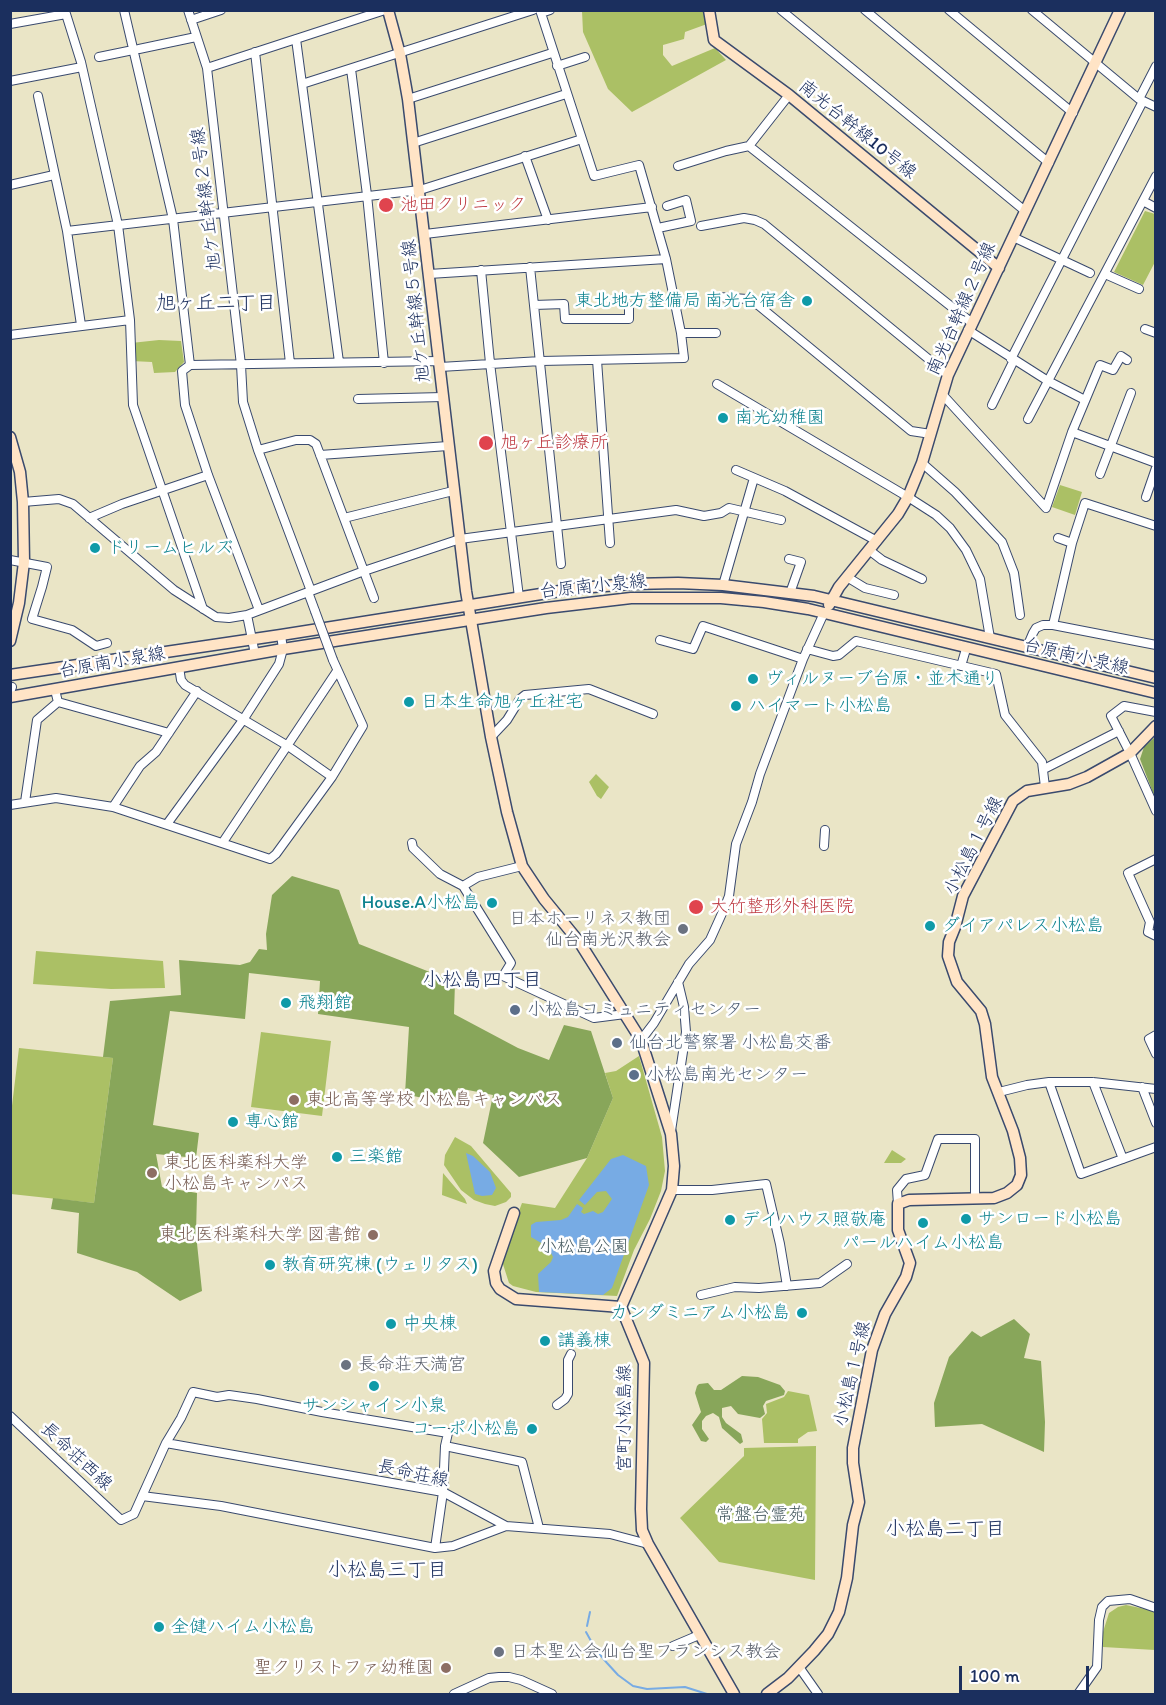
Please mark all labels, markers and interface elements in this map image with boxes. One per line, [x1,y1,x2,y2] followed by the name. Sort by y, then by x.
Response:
[794,76,920,184] street label: 南光台幹線10号線
[188,126,226,272] street label: 旭ケ丘幹線２号線
[400,194,526,216] place label: 池田クリニック
[377,196,395,214] marker: 池田クリニック
[399,238,435,384] street label: 旭ケ丘幹線５号線
[923,239,1001,379] street label: 南光台幹線２号線
[575,290,795,312] place label: 東北地方整備局 南光台宿舎
[156,292,276,316] district label: 旭ヶ丘二丁目
[800,294,814,308] marker: 東北地方整備局 南光台宿舎
[735,407,825,429] place label: 南光幼稚園
[716,411,730,425] marker: 南光幼稚園
[500,432,608,454] place label: 旭ヶ丘診療所
[477,434,495,452] marker: 旭ヶ丘診療所
[107,537,233,559] place label: ドリームヒルズ
[88,541,102,555] marker: ドリームヒルズ
[538,571,648,603] street label: 台原南小泉線
[1021,634,1131,680] street label: 台原南小泉線
[57,643,167,683] street label: 台原南小泉線
[765,668,999,690] place label: ヴィルヌーブ台原・並木通り
[746,672,760,686] marker: ヴィルヌーブ台原・並木通り
[421,691,583,713] place label: 日本生命旭ヶ丘社宅
[402,695,416,709] marker: 日本生命旭ヶ丘社宅
[748,695,892,717] place label: ハイマート小松島
[729,699,743,713] marker: ハイマート小松島
[940,793,1008,899] street label: 小松島１号線
[362,892,480,914] place label: House.A小松島
[485,896,499,910] marker: House.A小松島
[710,896,854,918] place label: 大竹整形外科医院
[687,898,705,916] marker: 大竹整形外科医院
[509,908,671,950] place label: 日本ホーリネス教団 仙台南光沢教会
[942,915,1104,937] place label: ダイアパレス小松島
[923,919,937,933] marker: ダイアパレス小松島
[676,922,690,936] marker: 日本ホーリネス教団 仙台南光沢教会
[422,969,542,993] district label: 小松島四丁目
[298,992,352,1014] place label: 飛翔館
[279,996,293,1010] marker: 飛翔館
[527,999,761,1021] place label: 小松島コミュニティセンター
[508,1003,522,1017] marker: 小松島コミュニティセンター
[629,1032,831,1054] place label: 仙台北警察署 小松島交番
[610,1036,624,1050] marker: 仙台北警察署 小松島交番
[646,1064,808,1086] place label: 小松島南光センター
[627,1068,641,1082] marker: 小松島南光センター
[306,1089,562,1111] place label: 東北高等学校 小松島キャンパス
[287,1093,301,1107] marker: 東北高等学校 小松島キャンパス
[245,1111,299,1133] place label: 専心館
[226,1115,240,1129] marker: 専心館
[349,1146,403,1168] place label: 三楽館
[330,1150,344,1164] marker: 三楽館
[164,1152,308,1194] place label: 東北医科薬科大学 小松島キャンパス
[145,1166,159,1180] marker: 東北医科薬科大学 小松島キャンパス
[978,1208,1122,1230] place label: サンロード小松島
[742,1209,886,1231] place label: デイハウス照敬庵
[959,1212,973,1226] marker: サンロード小松島
[723,1213,737,1227] marker: デイハウス照敬庵
[916,1216,930,1230] marker: パールハイム小松島
[159,1224,361,1246] place label: 東北医科薬科大学 図書館
[366,1228,380,1242] marker: 東北医科薬科大学 図書館
[842,1232,1004,1254] place label: パールハイム小松島
[539,1236,629,1258] park label: 小松島公園
[282,1254,478,1276] place label: 教育研究棟 (ウェリタス)
[263,1258,277,1272] marker: 教育研究棟 (ウェリタス)
[610,1302,790,1324] place label: カンダミニアム小松島
[795,1306,809,1320] marker: カンダミニアム小松島
[403,1313,457,1335] place label: 中央棟
[384,1317,398,1331] marker: 中央棟
[830,1319,876,1429] street label: 小松島１号線
[557,1330,611,1352] place label: 講義棟
[538,1334,552,1348] marker: 講義棟
[358,1354,466,1376] place label: 長命荘天満宮
[339,1358,353,1372] marker: 長命荘天満宮
[614,1364,636,1472] street label: 宮町小松島線
[367,1379,381,1393] marker: サンシャイン小泉
[302,1395,446,1417] place label: サンシャイン小泉
[36,1418,116,1496] street label: 長命荘西線
[412,1418,520,1440] place label: コーポ小松島
[525,1422,539,1436] marker: コーポ小松島
[376,1456,450,1492] street label: 長命荘線
[716,1504,806,1526] park label: 常盤台霊苑
[885,1518,1005,1542] district label: 小松島二丁目
[327,1559,447,1583] district label: 小松島三丁目
[171,1616,315,1638] place label: 全健ハイム小松島
[152,1620,166,1634] marker: 全健ハイム小松島
[511,1641,781,1663] place label: 日本聖公会仙台聖フランシス教会
[492,1645,506,1659] marker: 日本聖公会仙台聖フランシス教会
[962,1654,1092,1692] scale bar
[254,1657,434,1679] place label: 聖クリストファ幼稚園
[439,1661,453,1675] marker: 聖クリストファ幼稚園
[970,1665,1020,1687] text: 100 m

